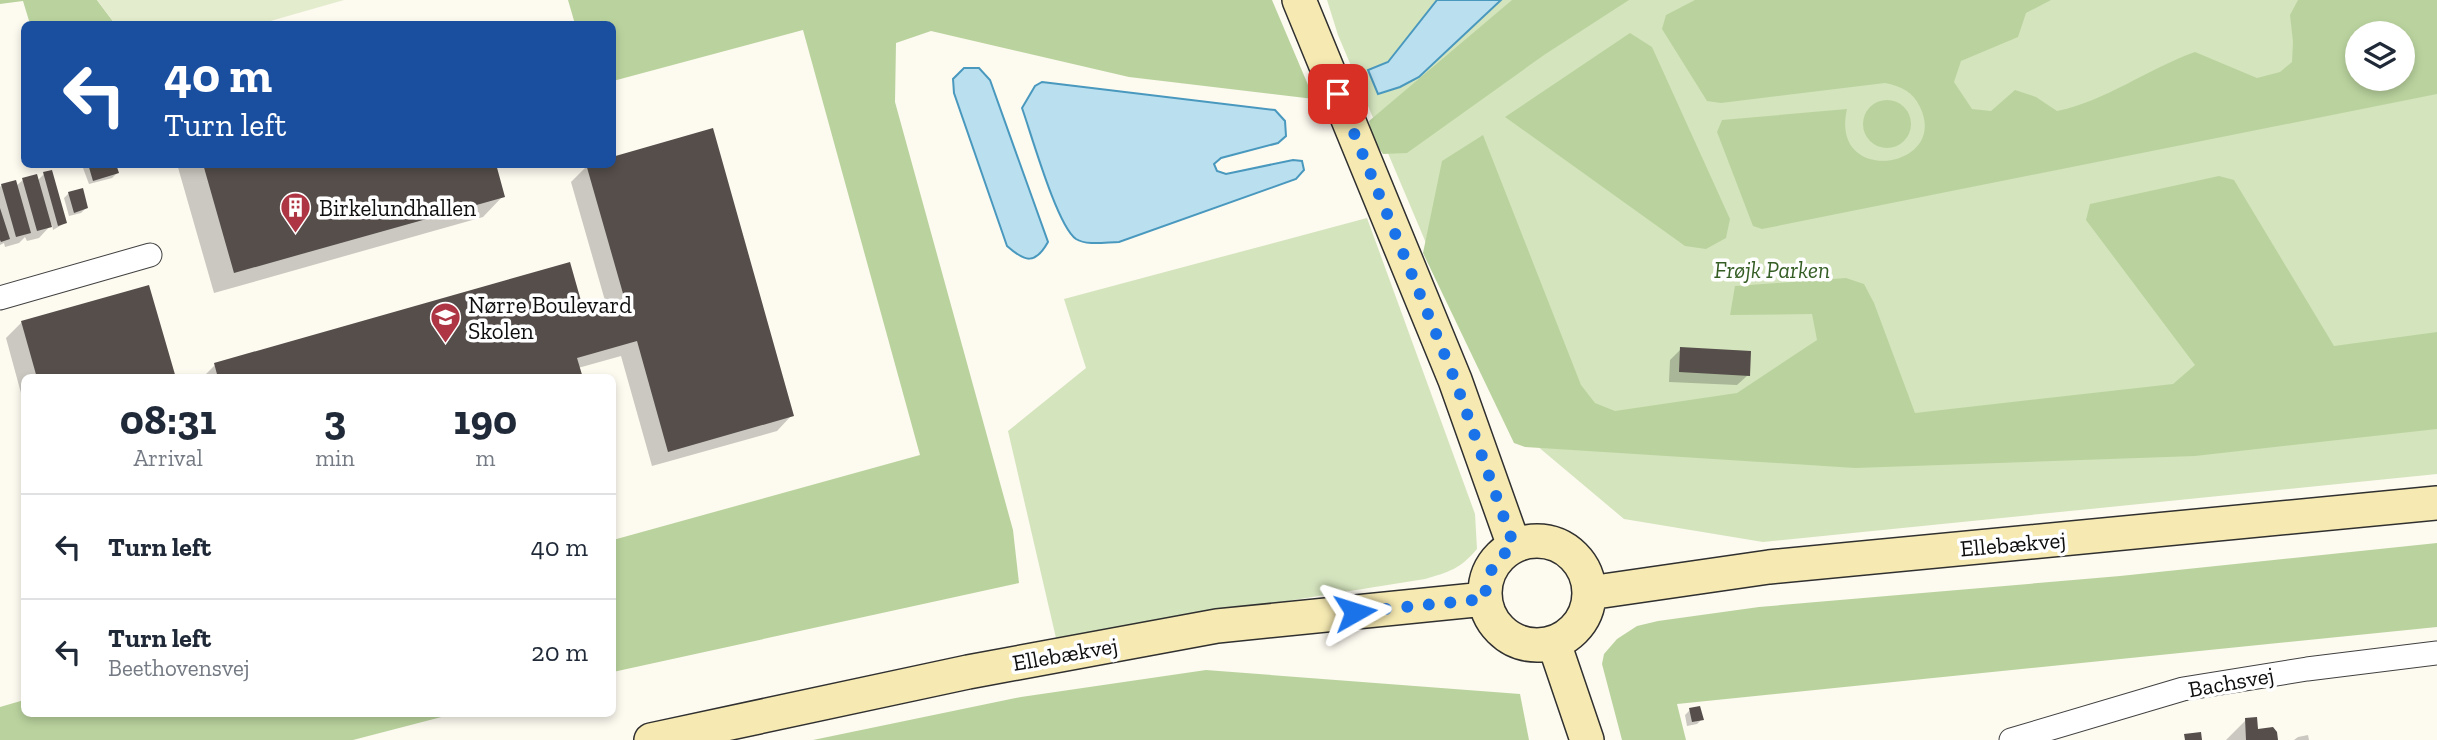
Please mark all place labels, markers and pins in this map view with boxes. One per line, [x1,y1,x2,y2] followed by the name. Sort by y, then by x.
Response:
[1308,64,1368,124] pin
[279,191,313,235] building icon: Birkelundhallen
[319,194,476,222] place label: Birkelundhallen
[468,291,632,345] place label: Nørre Boulevard Skolen
[428,301,462,345] school or university icon: Nørre Boulevard Skolen

